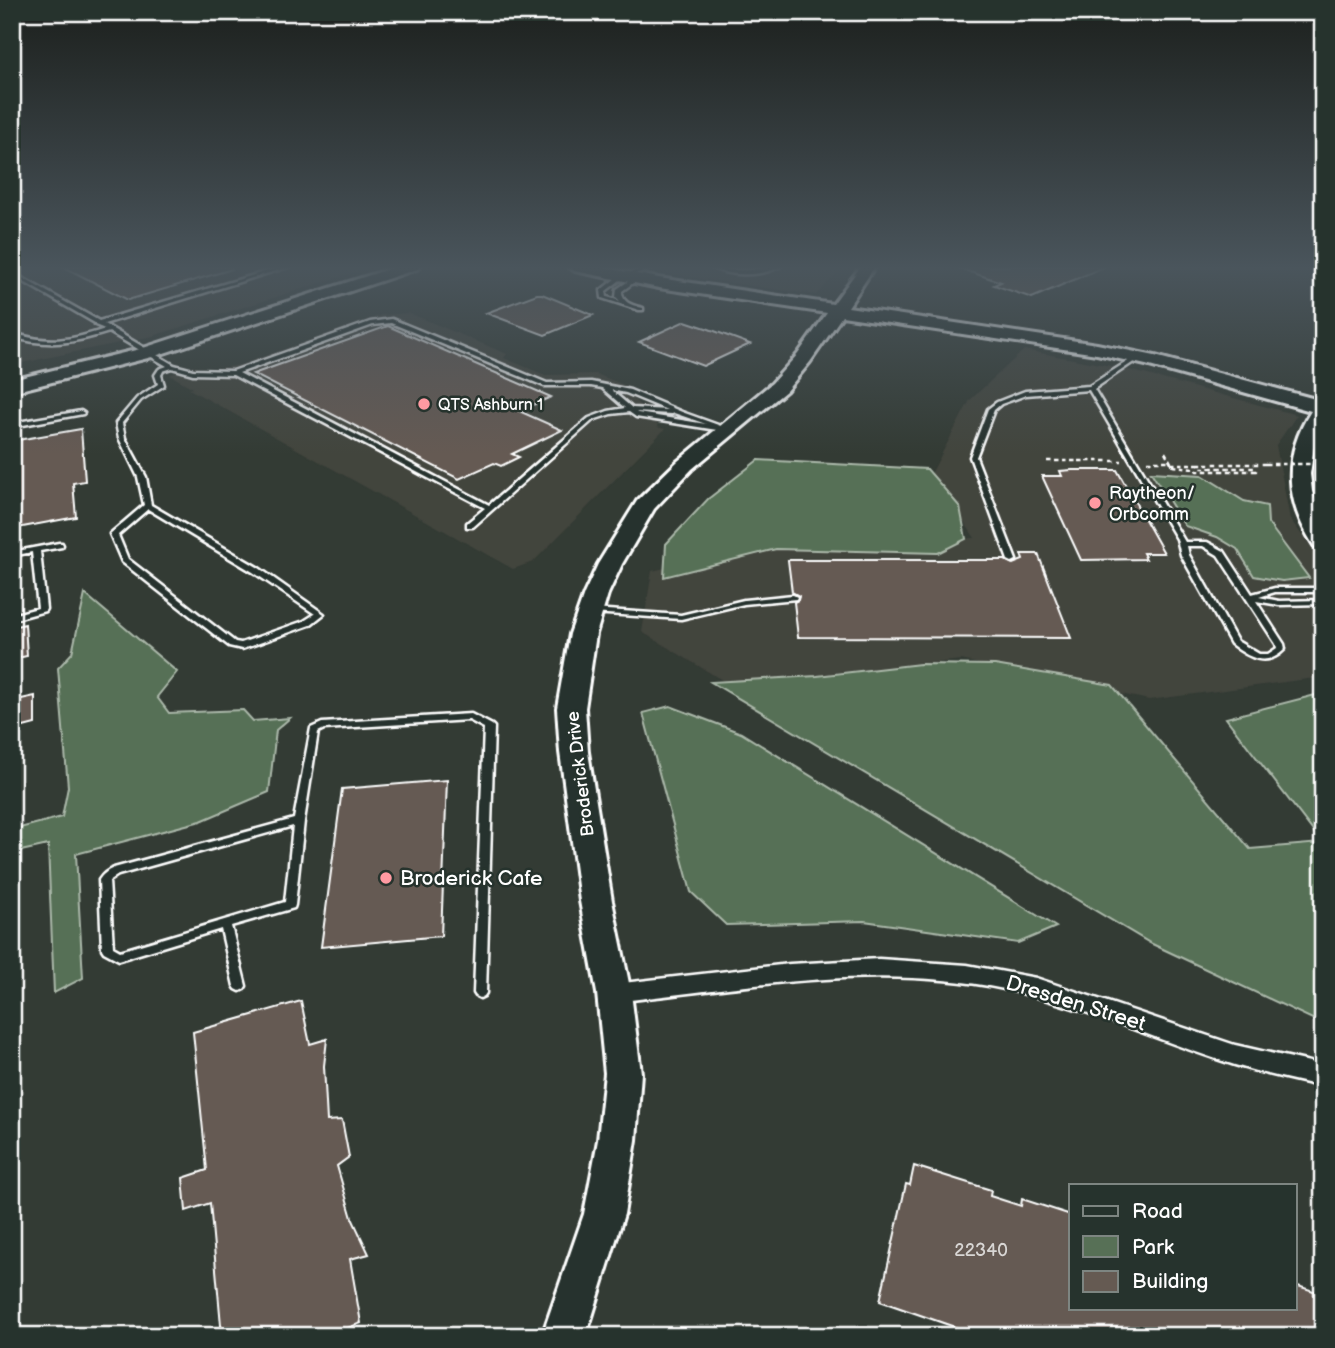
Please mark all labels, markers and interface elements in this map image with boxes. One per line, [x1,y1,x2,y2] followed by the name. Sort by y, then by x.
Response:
[416,396,432,412] marker: QTS Ashburn 1
[438,396,543,415] place label: QTS Ashburn 1
[1109,483,1195,525] place label: Raytheon/ Orbcomm
[1087,495,1103,511] marker: Raytheon/ Orbcomm
[562,710,599,838] street label: Broderick Drive
[400,866,543,891] place label: Broderick Cafe
[378,870,394,886] marker: Broderick Cafe
[1003,970,1149,1037] street label: Dresden Street
[1069,1184,1296,1310] legend
[1132,1199,1183,1224] text: Road
[1132,1235,1175,1260] text: Park
[954,1240,1008,1261] house number: 22340
[1132,1269,1208,1294] text: Building

